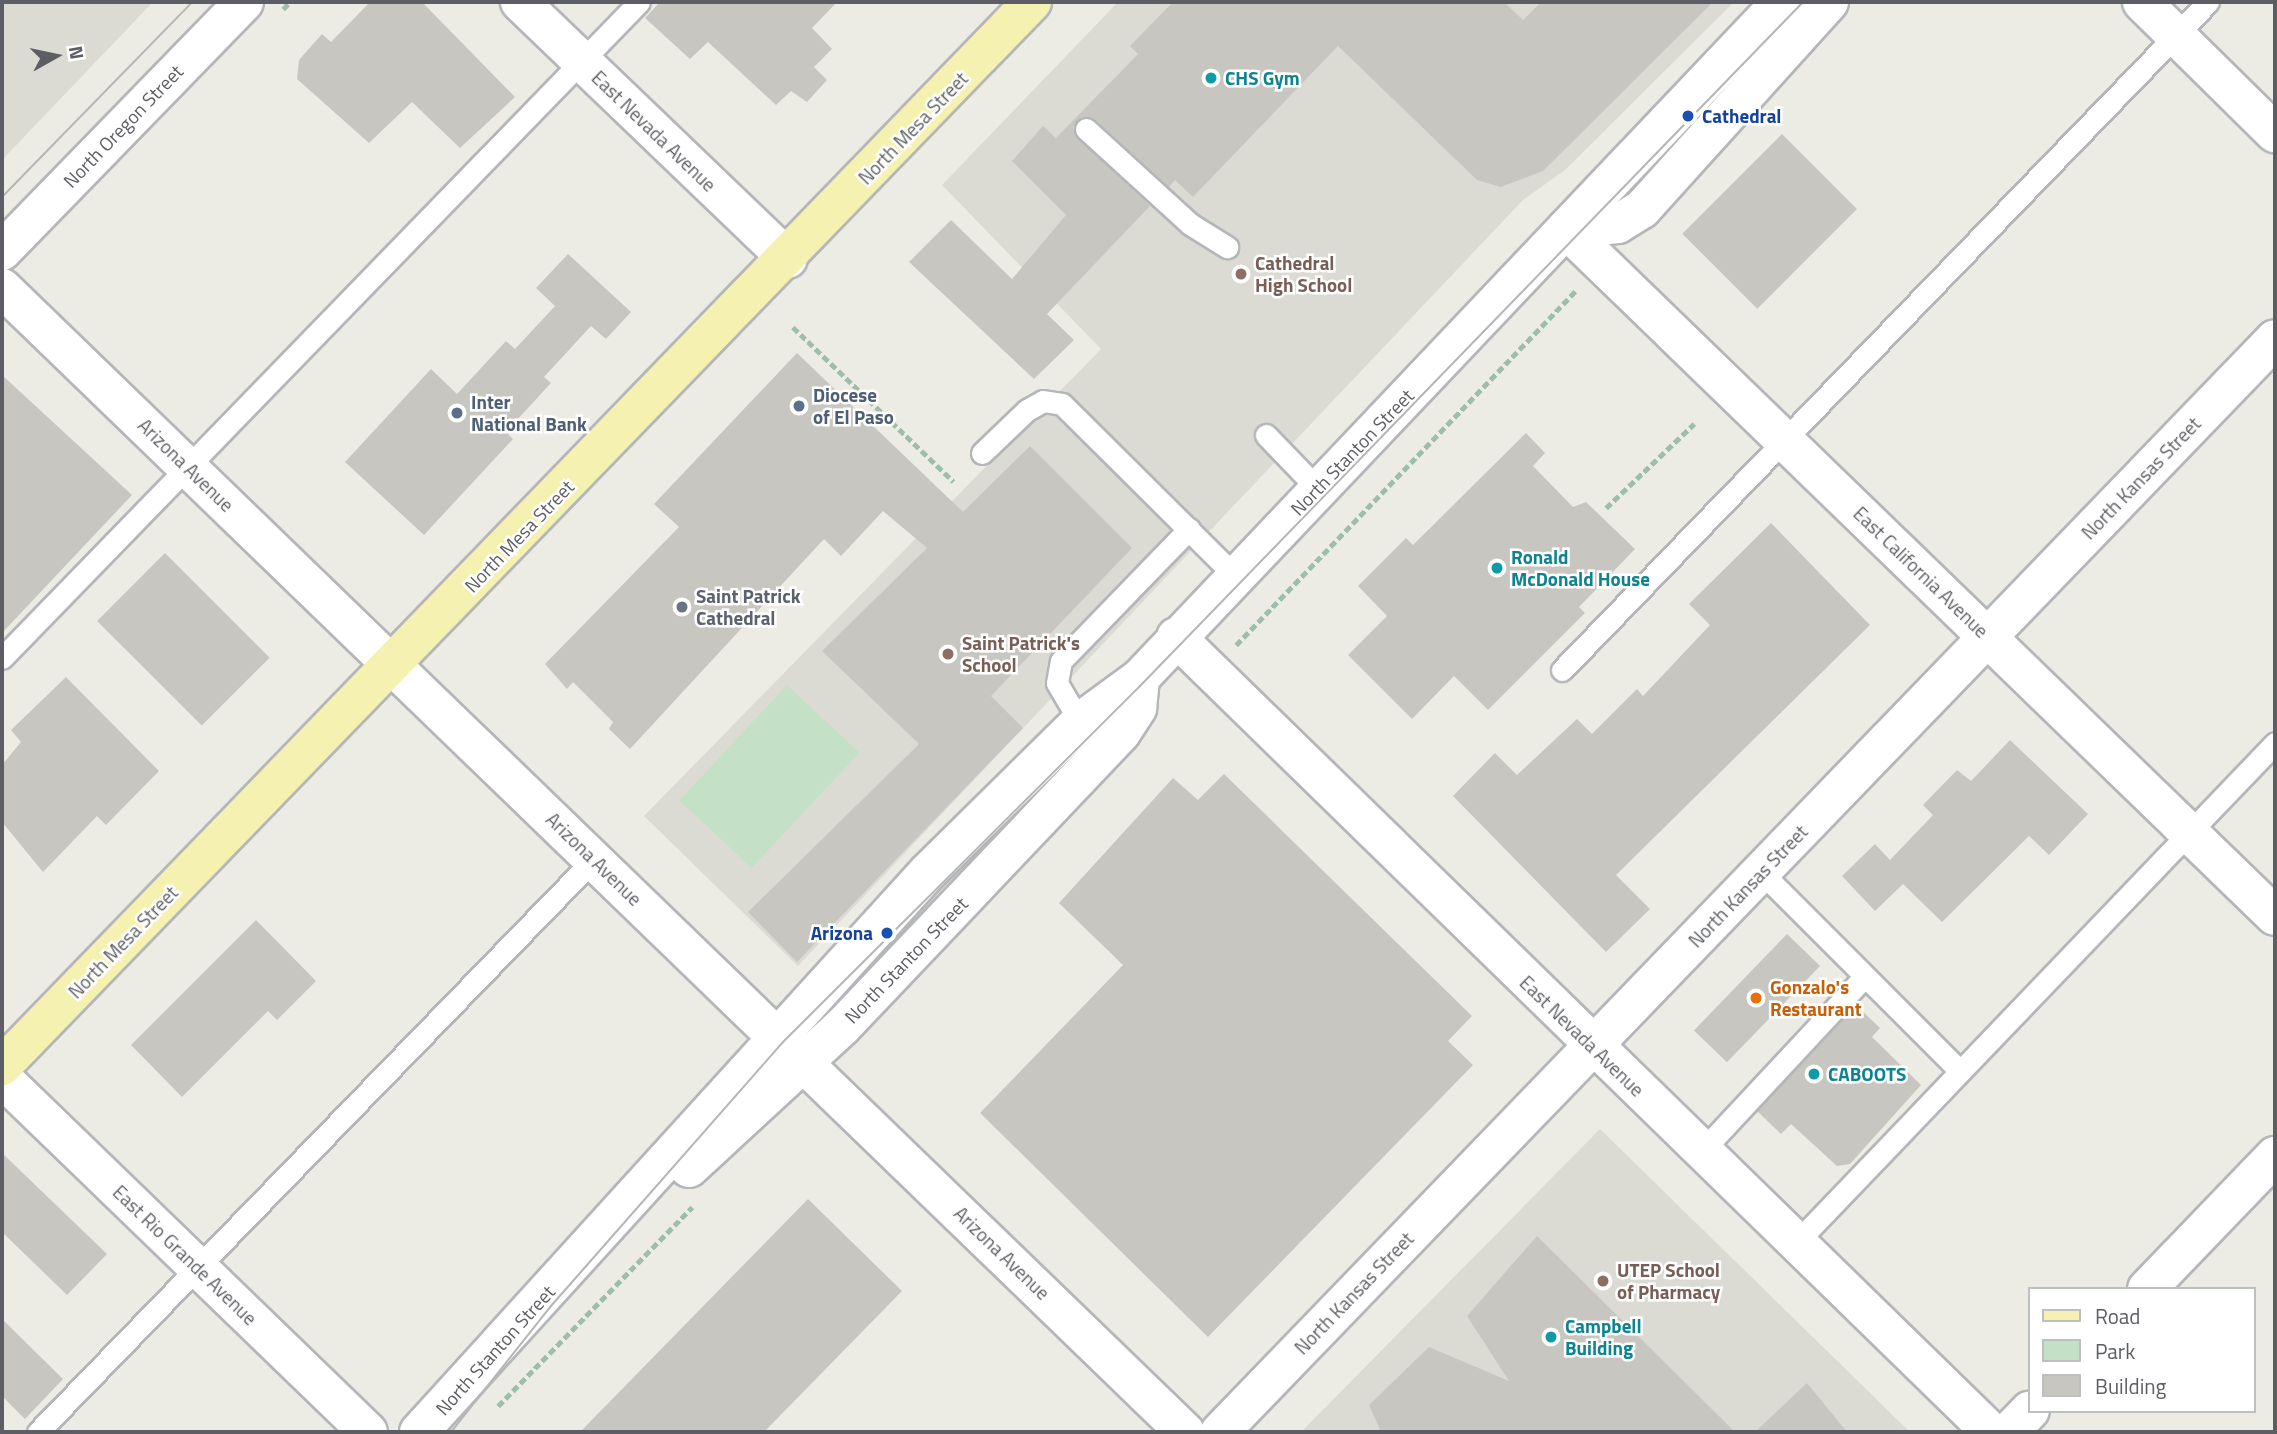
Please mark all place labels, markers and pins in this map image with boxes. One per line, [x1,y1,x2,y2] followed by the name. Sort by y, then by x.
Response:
[1225,67,1300,89] place label: CHS Gym
[1203,70,1219,86] marker: CHS Gym
[1702,105,1781,127] place label: Cathedral
[1680,108,1696,124] marker: Cathedral
[1255,252,1352,296] place label: Cathedral High School
[1233,266,1249,282] marker: Cathedral High School
[813,384,894,428] place label: Diocese of El Paso
[471,391,587,435] place label: Inter National Bank
[791,398,807,414] marker: Diocese of El Paso
[449,405,465,421] marker: Inter National Bank
[1511,546,1650,590] place label: Ronald McDonald House
[1489,560,1505,576] marker: Ronald McDonald House
[696,585,800,629] place label: Saint Patrick Cathedral
[674,599,690,615] marker: Saint Patrick Cathedral
[962,632,1080,676] place label: Saint Patrick's School
[940,646,956,662] marker: Saint Patrick's School
[811,922,873,944] place label: Arizona
[879,925,895,941] marker: Arizona
[1770,976,1862,1020] place label: Gonzalo's Restaurant
[1748,990,1764,1006] marker: Gonzalo's Restaurant
[1828,1063,1906,1085] place label: CABOOTS
[1806,1066,1822,1082] marker: CABOOTS
[1617,1259,1720,1303] place label: UTEP School of Pharmacy
[1595,1273,1611,1289] marker: UTEP School of Pharmacy
[1565,1315,1642,1359] place label: Campbell Building
[1543,1329,1559,1345] marker: Campbell Building

